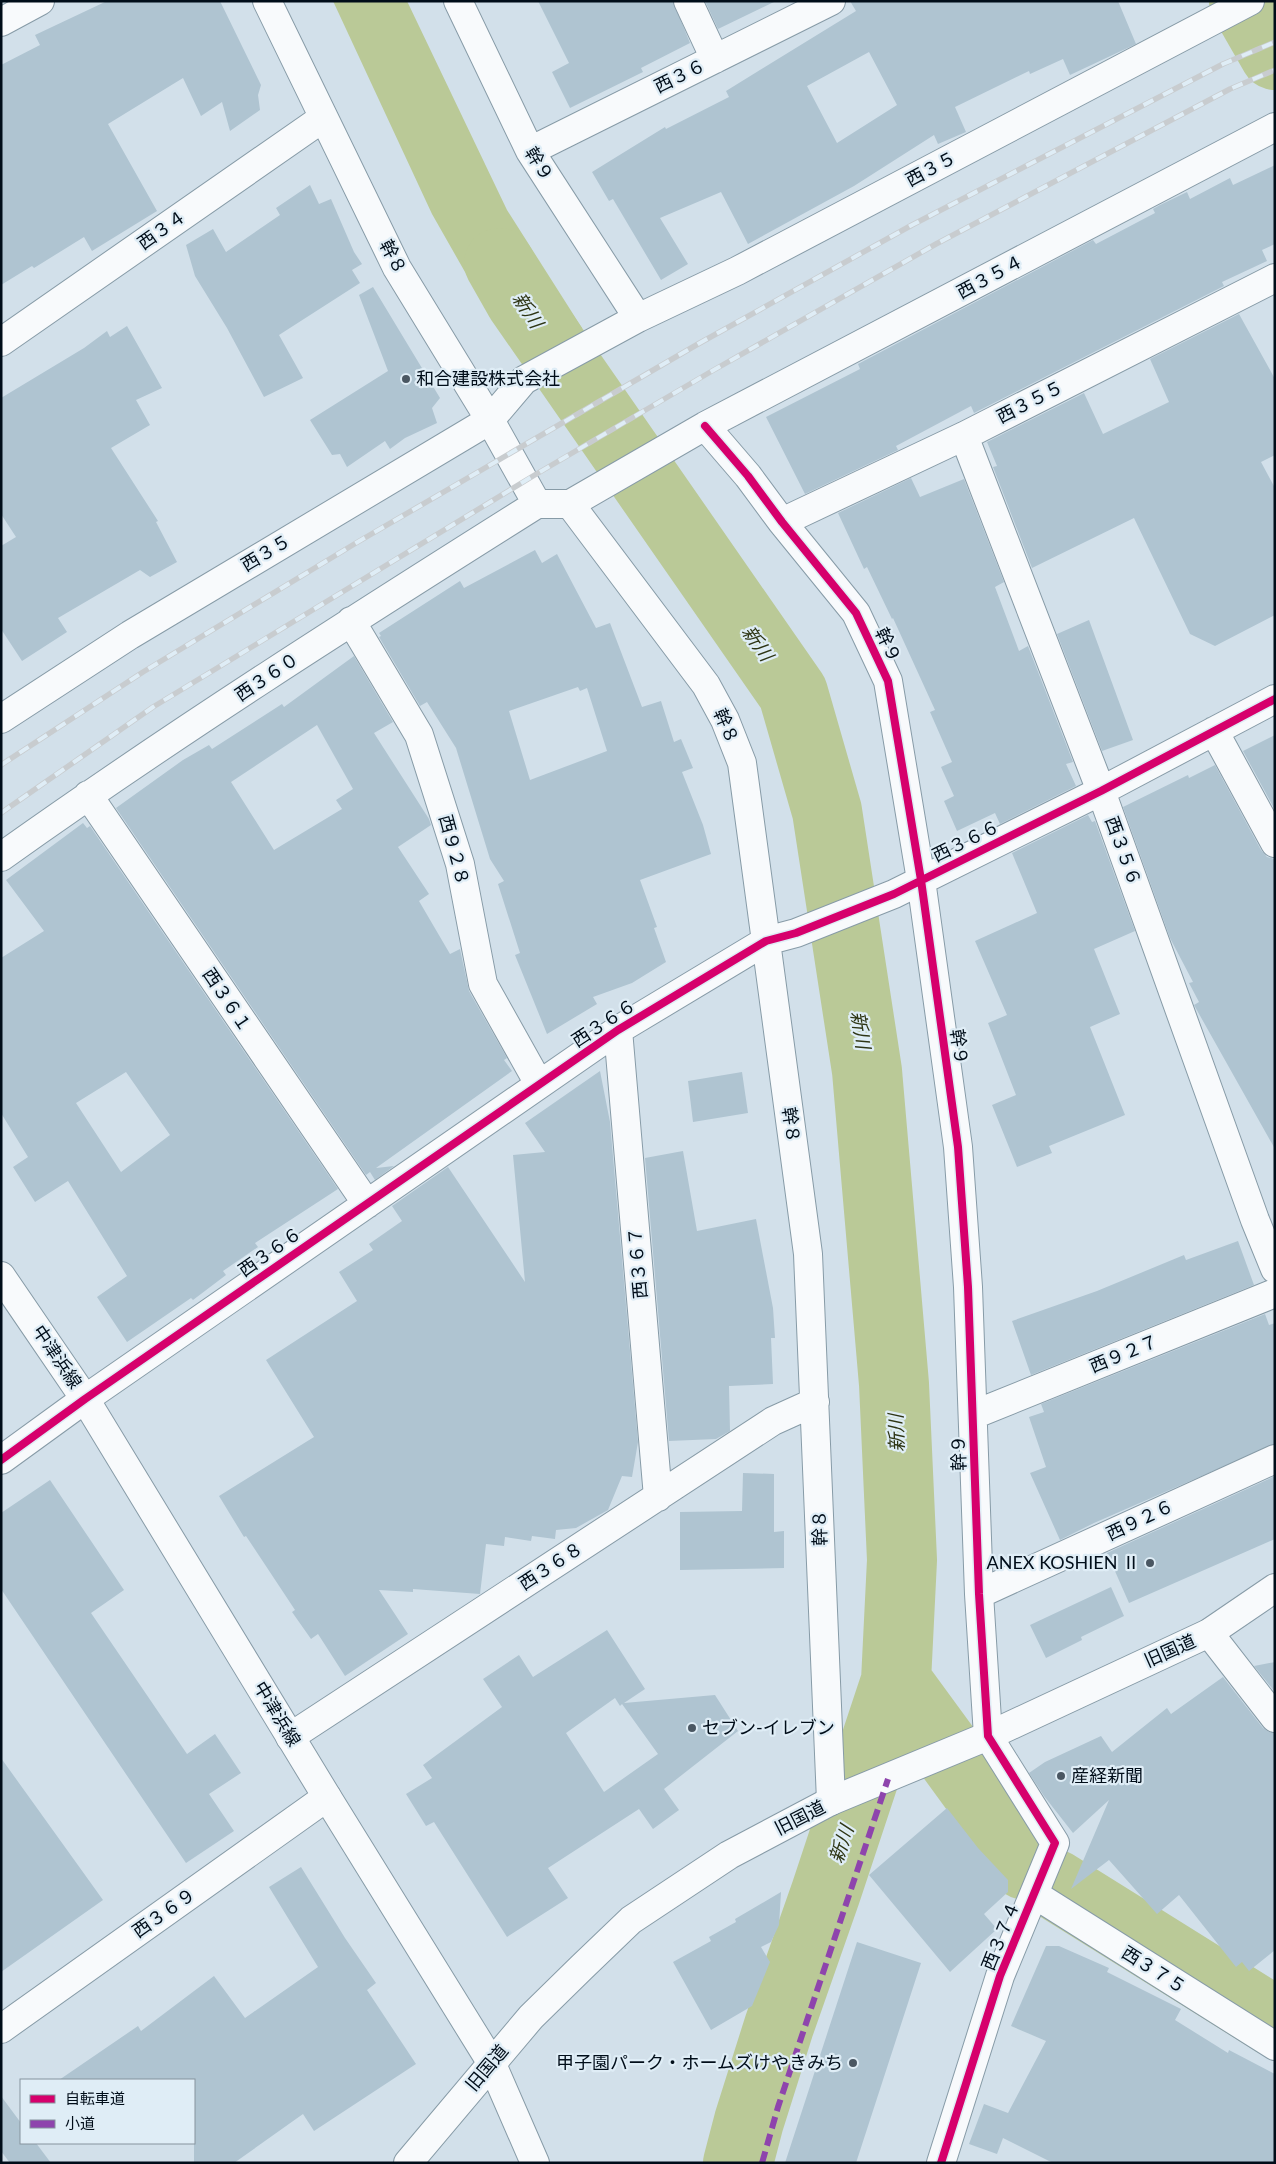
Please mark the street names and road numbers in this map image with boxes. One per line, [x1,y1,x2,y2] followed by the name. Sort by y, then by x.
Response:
[650,53,709,97] street label: 西３６
[521,142,559,185] street label: 幹９
[902,146,960,191] street label: 西３５
[133,205,190,254] street label: 西３４
[376,235,412,278] street label: 幹８
[953,250,1026,303] street label: 西３５４
[992,375,1067,427] street label: 西３５５
[237,529,294,575] street label: 西３５
[871,624,907,666] street label: 幹９
[230,647,302,705] street label: 西３６０
[710,705,744,747] street label: 幹８
[435,812,475,887] street label: 西９２８
[1101,813,1147,888] street label: 西３５６
[928,814,1003,866] street label: 西３６６
[199,963,257,1035] street label: 西３６１
[567,993,640,1051] street label: 西３６６
[947,1028,973,1066] street label: 幹９
[779,1106,805,1144] street label: 幹８
[234,1222,305,1281] street label: 西３６６
[623,1226,651,1300] street label: 西３６７
[29,1320,87,1392] street label: 中津浜線
[1086,1329,1161,1377] street label: 西９２７
[946,1435,970,1471] street label: 幹９
[1102,1494,1177,1544] street label: 西９２６
[807,1510,831,1546] street label: 幹８
[514,1536,587,1594] street label: 西３６８
[1140,1629,1199,1671] street label: 旧国道
[250,1677,306,1750] street label: 中津浜線
[770,1795,829,1839] street label: 旧国道
[128,1883,199,1942] street label: 西３６９
[976,1898,1024,1973] street label: 西３７４
[1118,1941,1191,1998] street label: 西３７５
[460,2040,512,2095] street label: 旧国道

